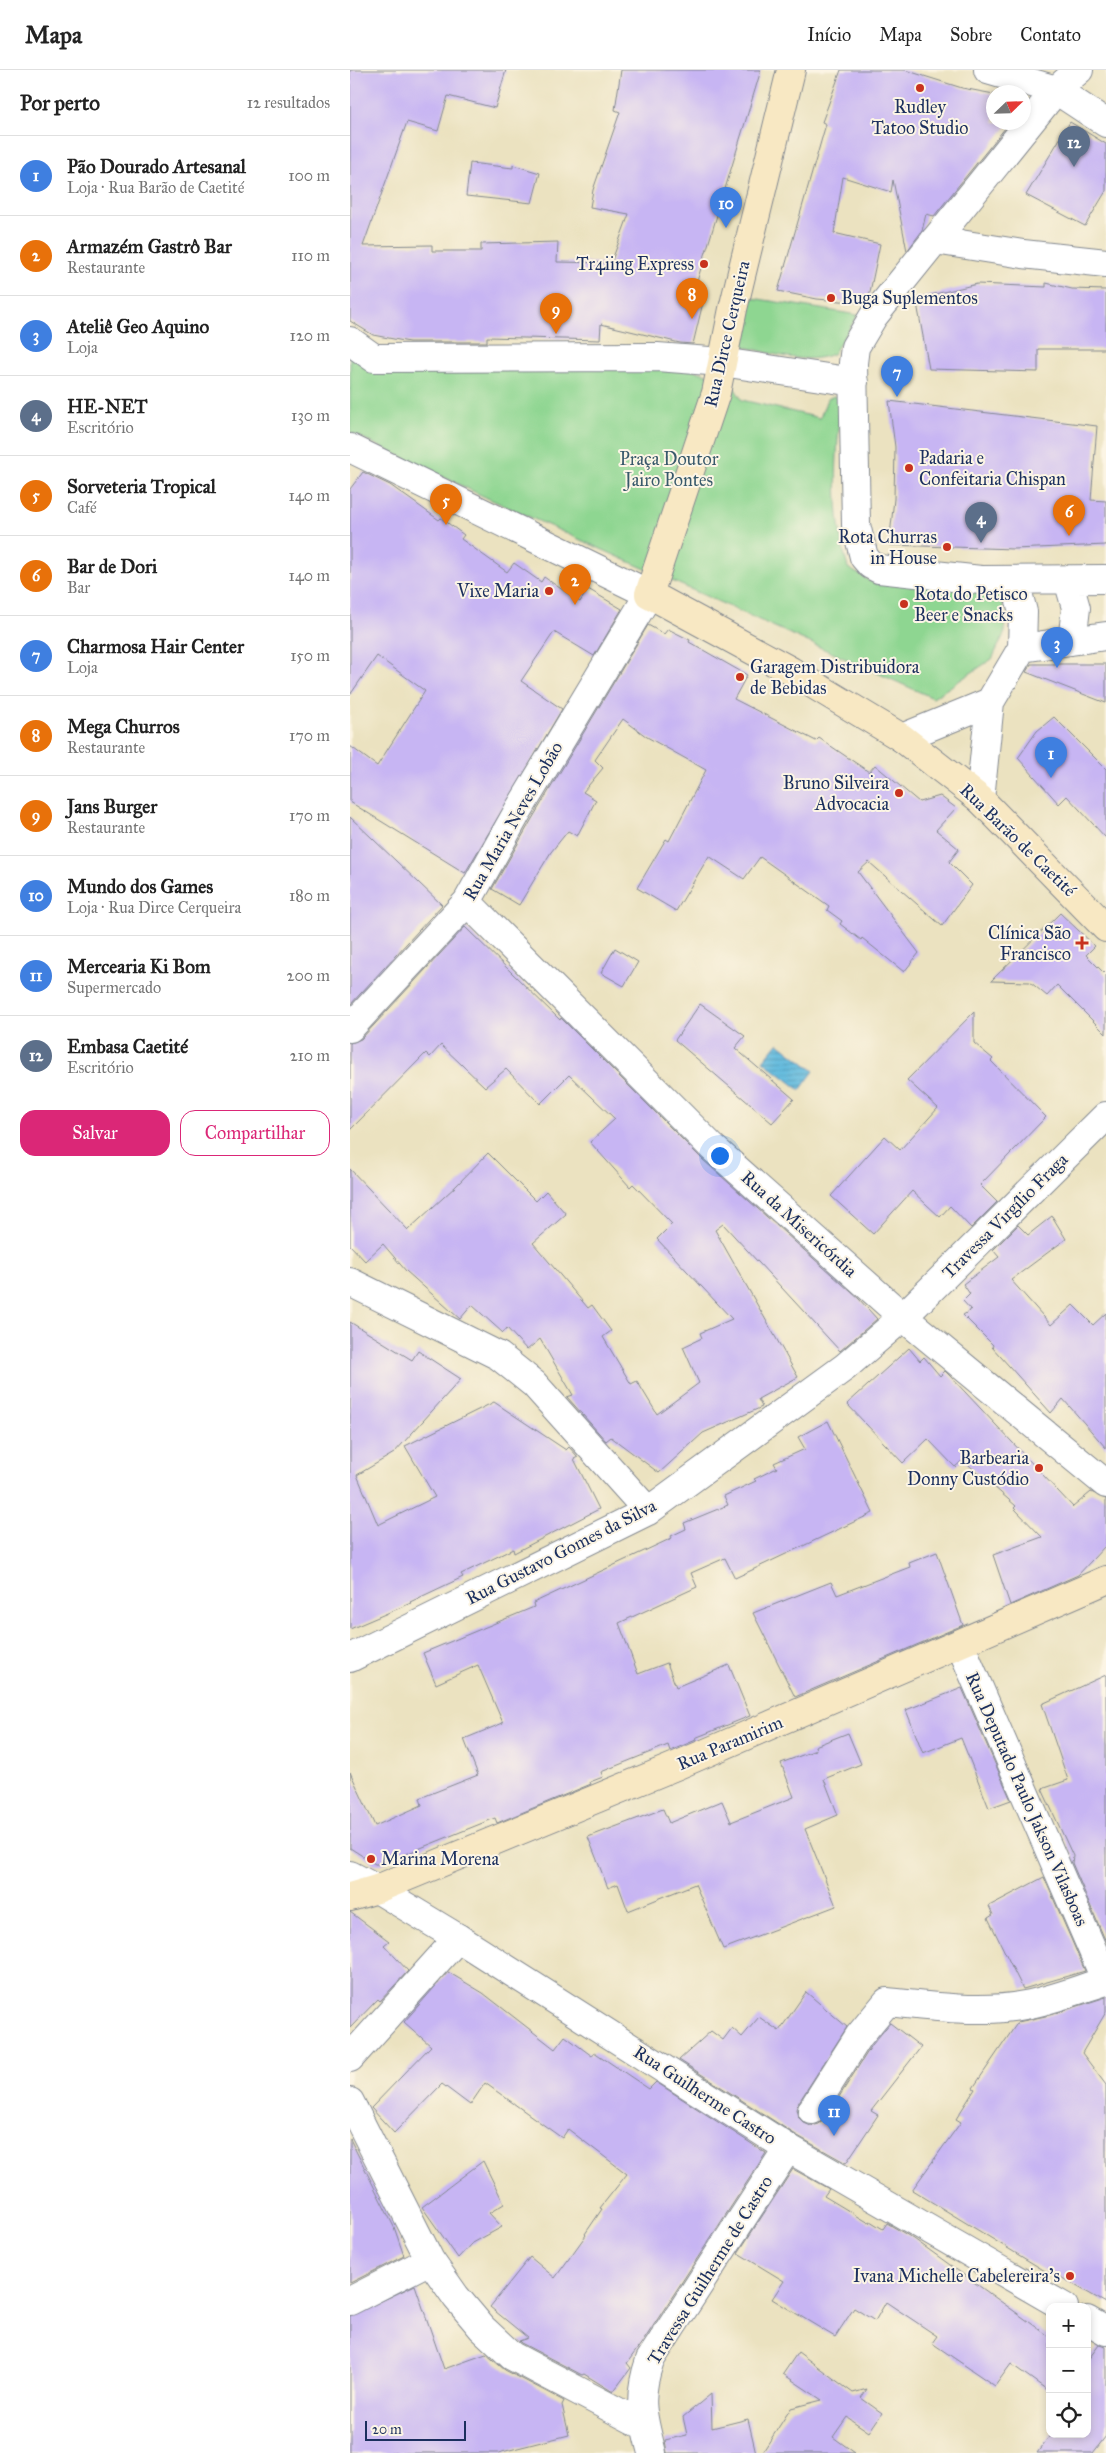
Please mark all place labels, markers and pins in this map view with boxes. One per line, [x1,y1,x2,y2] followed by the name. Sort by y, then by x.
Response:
[914,82,926,94] marker: Rudley Tatoo Studio
[872,96,968,139] place label: Rudley Tatoo Studio
[1058,126,1090,167] pin: 12
[710,187,742,228] pin: 10
[576,253,694,276] place label: Tr4iing Express
[698,258,710,270] marker: Tr4iing Express
[676,278,708,319] pin: 8
[841,287,978,310] place label: Buga Suplementos
[825,292,837,304] marker: Buga Suplementos
[540,293,572,334] pin: 9
[881,356,913,397] pin: 7
[919,447,1066,490] place label: Padaria e Confeitaria Chispan
[903,462,915,474] marker: Padaria e Confeitaria Chispan
[430,484,462,525] pin: 5
[1053,495,1085,536] pin: 6
[965,502,997,543] pin: 4
[838,526,937,569] place label: Rota Churras in House
[941,541,953,553] marker: Rota Churras in House
[559,564,591,605] pin: 2
[456,580,539,602] place label: Vixe Maria
[914,583,1028,626] place label: Rota do Petisco Beer e Snacks
[543,585,555,597] marker: Vixe Maria
[898,598,910,610] marker: Rota do Petisco Beer e Snacks
[1041,627,1073,668] pin: 3
[750,656,920,699] place label: Garagem Distribuidora de Bebidas
[734,671,746,683] marker: Garagem Distribuidora de Bebidas
[1035,737,1067,778] pin: 1
[783,772,889,815] place label: Bruno Silveira Advocacia
[893,787,905,799] marker: Bruno Silveira Advocacia
[988,922,1071,965] place label: Clínica São Francisco
[1075,936,1089,950] marker: Clínica São Francisco
[907,1447,1029,1490] place label: Barbearia Donny Custódio
[1033,1462,1045,1474] marker: Barbearia Donny Custódio
[381,1848,499,1870] place label: Marina Morena
[365,1853,377,1865] marker: Marina Morena
[818,2095,850,2136] pin: 11
[853,2265,1060,2287] place label: Ivana Michelle Cabelereira's
[1064,2270,1076,2282] marker: Ivana Michelle Cabelereira's

